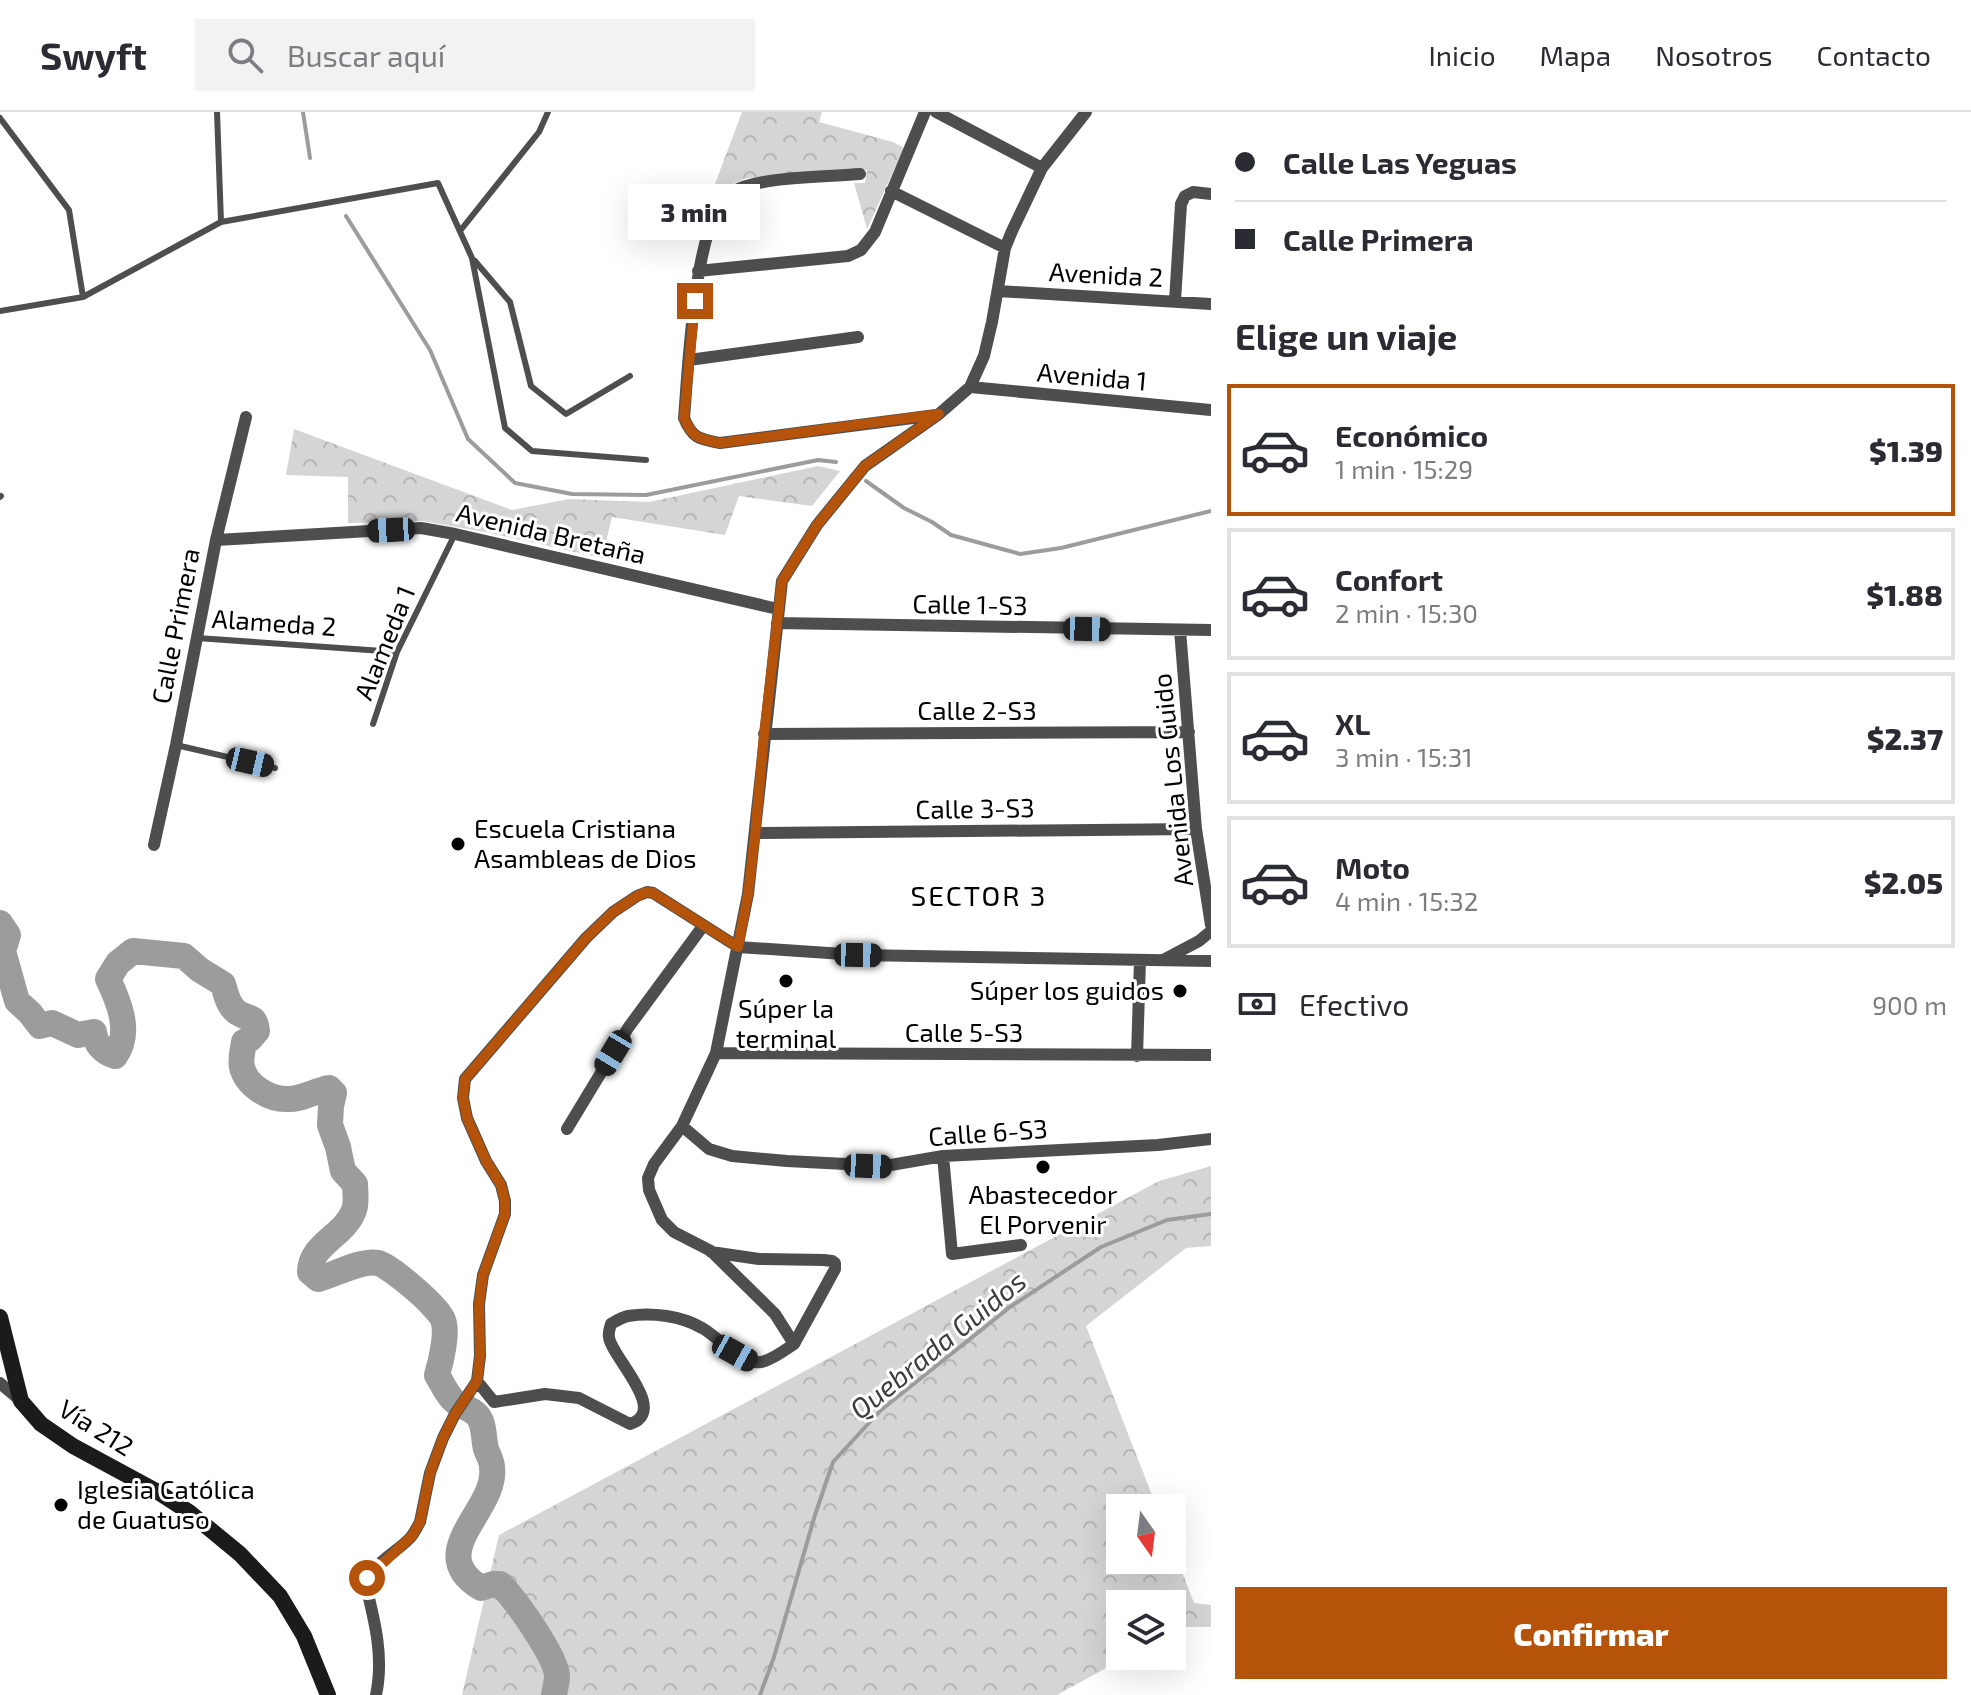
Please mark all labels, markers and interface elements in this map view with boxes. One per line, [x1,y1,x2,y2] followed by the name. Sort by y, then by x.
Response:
[195,19,755,91] search box
[40,32,147,78] text: Swyft
[223,33,267,77] icon: search
[287,37,445,73] text: Buscar aquí
[1429,38,1496,72] text: Inicio
[1540,38,1611,72] text: Mapa
[1655,38,1773,72] text: Nosotros
[1817,38,1931,72] text: Contacto
[1283,144,1517,180] text: Calle Las Yeguas
[629,185,761,241] callout: 3 min
[661,196,727,227] text: 3 min
[1283,221,1474,257] text: Calle Primera
[1048,255,1164,292] street label: Avenida 2
[677,283,713,319] route end
[1235,314,1457,357] text: Elige un viaje
[1036,355,1148,396] street label: Avenida 1
[1239,414,1311,486] icon: car
[1335,417,1488,453] text: Económico
[1869,432,1943,468] text: $1.39
[1335,453,1473,484] text: 1 min · 15:29
[454,496,649,569] street label: Avenida Bretaña
[366,517,416,543] car
[144,545,205,706] street label: Calle Primera
[1239,558,1311,630] icon: car
[1335,561,1443,597] text: Confort
[1866,576,1943,612] text: $1.88
[347,581,421,704] street label: Alameda 1
[912,587,1028,620] street label: Calle 1-S3
[1335,597,1478,628] text: 2 min · 15:30
[211,602,337,641] street label: Alameda 2
[1063,617,1111,641] car
[1145,672,1198,888] street label: Avenida Los Guido
[917,694,1037,725] street label: Calle 2-S3
[1239,702,1311,774] icon: car
[1335,705,1370,741] text: XL
[1867,720,1943,756] text: $2.37
[1335,741,1473,772] text: 3 min · 15:31
[224,745,276,779] car
[915,791,1035,824] street label: Calle 3-S3
[474,812,697,873] place label: Escuela Cristiana Asambleas de Dios
[449,835,467,853] marker: Escuela Cristiana Asambleas de Dios
[1239,846,1311,918] icon: car
[1335,849,1410,885] text: Moto
[1864,864,1943,900] text: $2.05
[911,878,1047,912] district label: SECTOR 3
[1335,885,1478,916] text: 4 min · 15:32
[834,943,882,967] car
[777,972,795,990] marker: Súper la terminal
[970,974,1164,1005] place label: Súper los guidos
[1171,982,1189,1000] marker: Súper los guidos
[1235,982,1279,1026] icon: cash
[1299,986,1409,1022] text: Efectivo
[1872,989,1947,1020] text: 900 m
[736,992,837,1053] place label: Súper la terminal
[905,1016,1023,1047] street label: Calle 5-S3
[590,1026,636,1080] car
[927,1112,1049,1151] street label: Calle 6-S3
[844,1153,892,1179] car
[1034,1158,1052,1176] marker: Abastecedor El Porvenir
[969,1178,1117,1239] place label: Abastecedor El Porvenir
[842,1263,1032,1426] water label: Quebrada Guidos
[708,1331,762,1375] car
[54,1392,140,1462] street label: Vía 212
[77,1473,255,1534] place label: Iglesia Católica de Guatuso
[1106,1494,1186,1574] north arrow
[1106,1494,1186,1670] map controls
[52,1496,70,1514] marker: Iglesia Católica de Guatuso
[349,1560,385,1596] route start
[1235,1587,1947,1679] button: Confirmar
[1106,1590,1186,1670] button: layers

